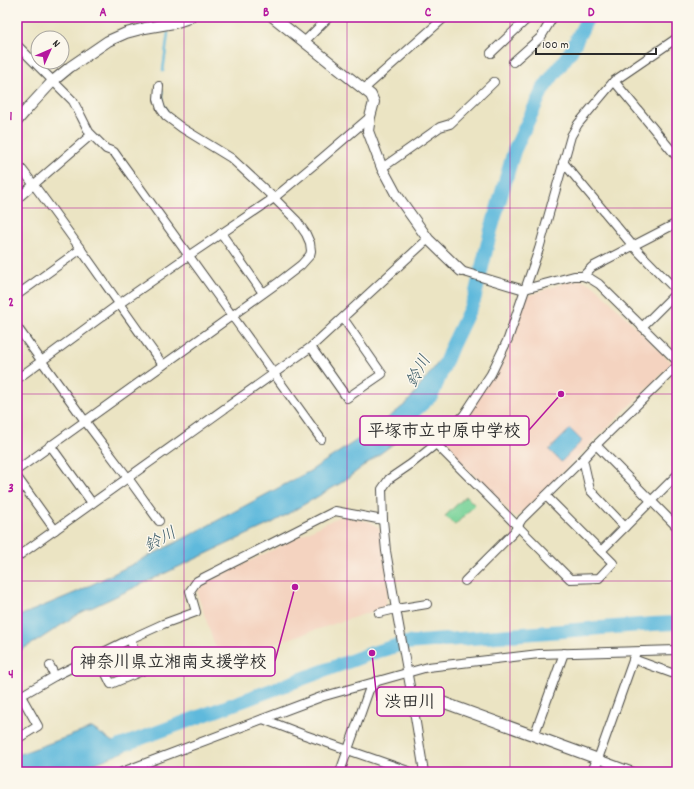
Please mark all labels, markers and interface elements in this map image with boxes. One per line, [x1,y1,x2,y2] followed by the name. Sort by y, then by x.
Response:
[99,4,107,23] text: A
[263,4,269,23] text: B
[425,4,432,23] text: C
[588,4,595,23] text: D
[30,30,70,70] north arrow
[536,30,656,56] scale bar
[48,37,64,52] text: N
[542,37,569,54] text: 100 m
[10,108,13,127] text: 1
[8,294,14,313] text: 2
[401,351,439,393] water label: 鈴川
[360,416,529,445] callout: 平塚市立中原中学校
[368,421,521,445] text: 平塚市立中原中学校
[8,480,14,499] text: 3
[140,522,182,560] water label: 鈴川
[72,647,275,676] callout: 神奈川県立湘南支援学校
[80,652,267,676] text: 神奈川県立湘南支援学校
[8,666,14,685] text: 4
[377,687,444,716] callout: 渋田川
[385,692,436,716] text: 渋田川

